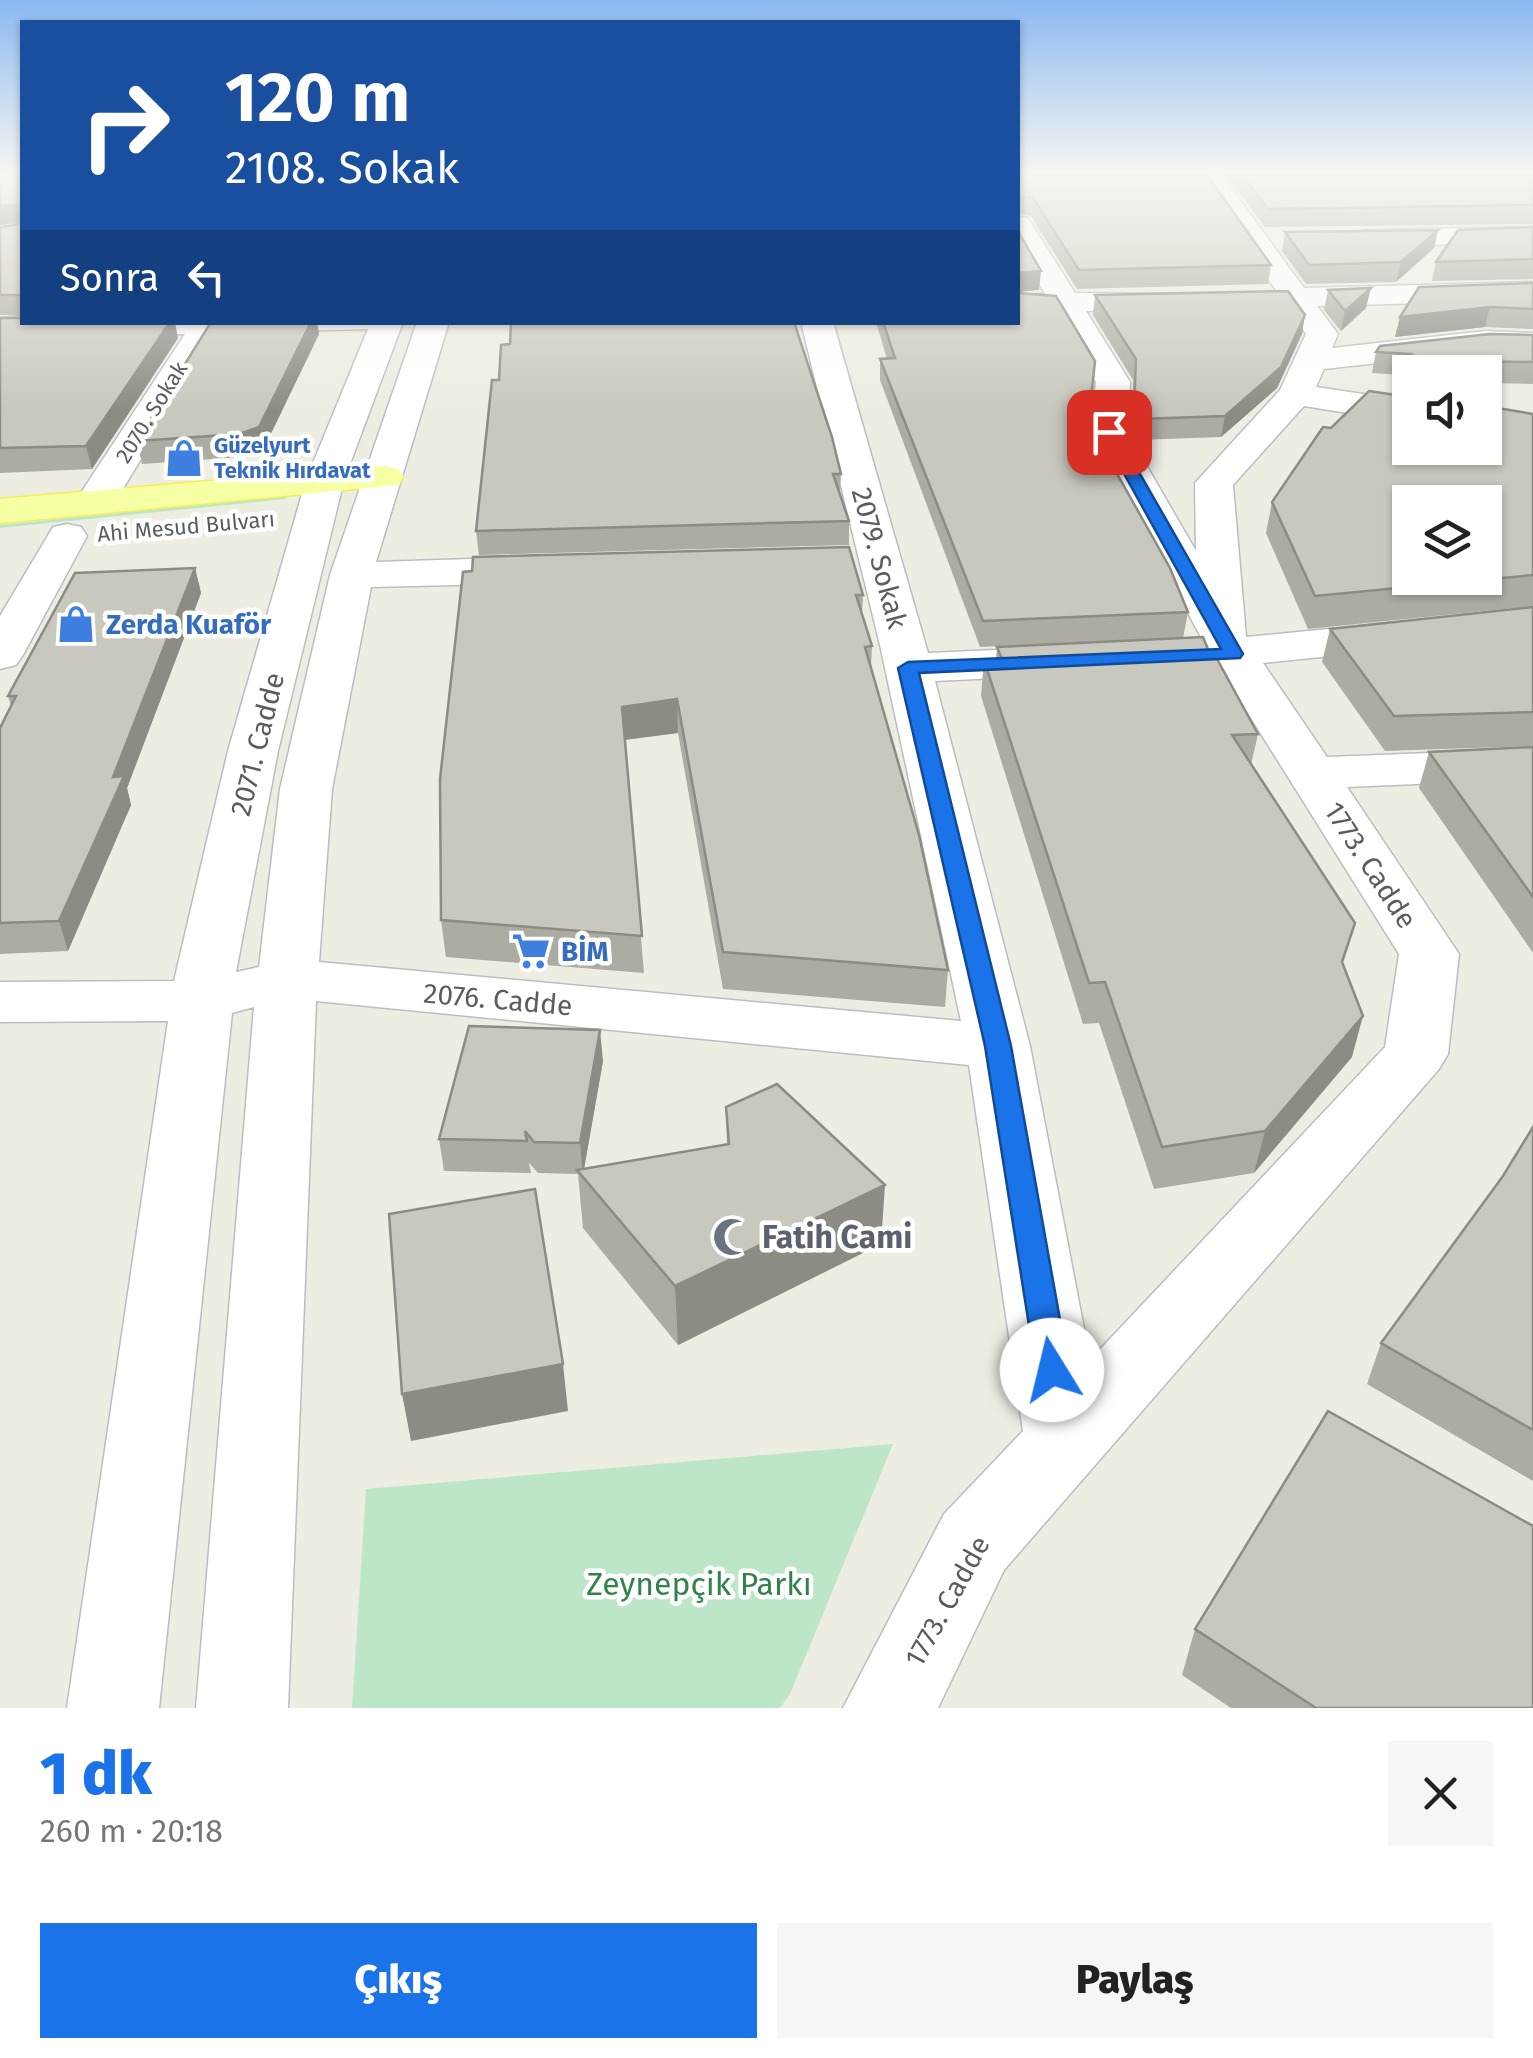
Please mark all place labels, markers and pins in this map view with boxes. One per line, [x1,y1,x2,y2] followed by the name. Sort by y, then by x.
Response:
[1067,390,1152,475] pin
[214,432,371,484] place label: Güzelyurt Teknik Hırdavat
[163,437,205,479] shop icon: Güzelyurt Teknik Hırdavat
[55,603,97,645] shop icon: Zerda Kuaför
[106,608,272,641] place label: Zerda Kuaför
[510,930,552,972] supermarket icon: BİM
[561,935,609,968] place label: BİM
[711,1216,753,1258] mosque icon: Fatih Cami
[762,1218,912,1256] place label: Fatih Cami

